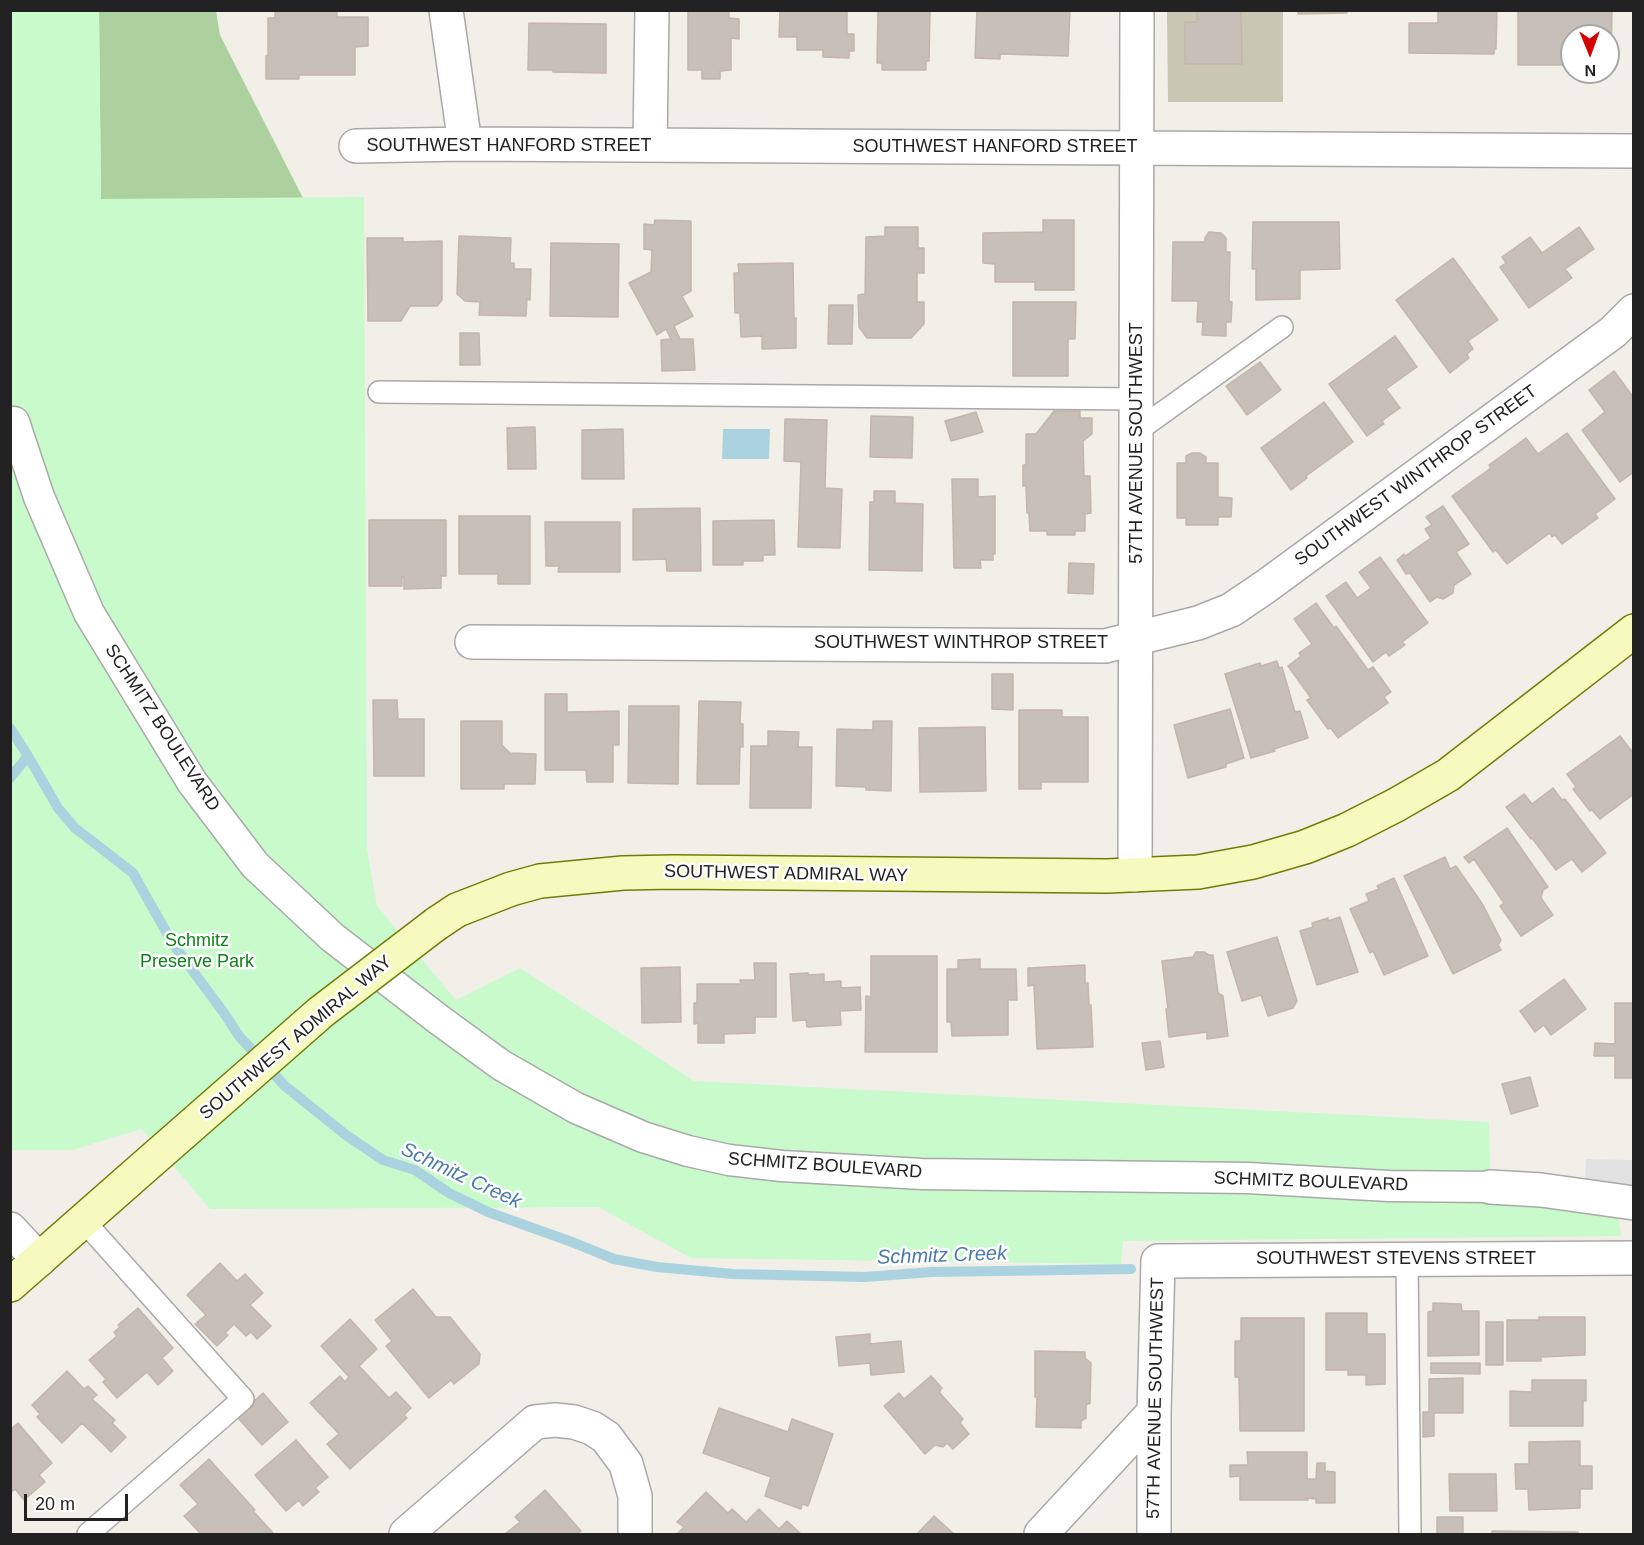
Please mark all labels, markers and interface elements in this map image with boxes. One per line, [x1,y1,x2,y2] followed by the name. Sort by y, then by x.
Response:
[1560,24,1620,84] north arrow
[1584,62,1596,79] text: N
[366,135,652,157] street label: SOUTHWEST HANFORD STREET
[852,136,1138,158] street label: SOUTHWEST HANFORD STREET
[1126,322,1148,564] street label: 57TH AVENUE SOUTHWEST
[1291,381,1541,571] street label: SOUTHWEST WINTHROP STREET
[814,632,1108,654] street label: SOUTHWEST WINTHROP STREET
[100,640,224,816] street label: SCHMITZ BOULEVARD
[664,861,908,887] street label: SOUTHWEST ADMIRAL WAY
[140,930,254,972] park label: Schmitz Preserve Park
[196,951,396,1125] street label: SOUTHWEST ADMIRAL WAY
[397,1138,525,1214] water label: Schmitz Creek
[727,1148,923,1184] street label: SCHMITZ BOULEVARD
[1213,1168,1409,1196] street label: SCHMITZ BOULEVARD
[877,1242,1007,1270] water label: Schmitz Creek
[1256,1248,1536,1270] street label: SOUTHWEST STEVENS STREET
[1143,1277,1169,1519] street label: 57TH AVENUE SOUTHWEST
[27,1482,130,1520] scale bar
[35,1494,75,1514] text: 20 m

